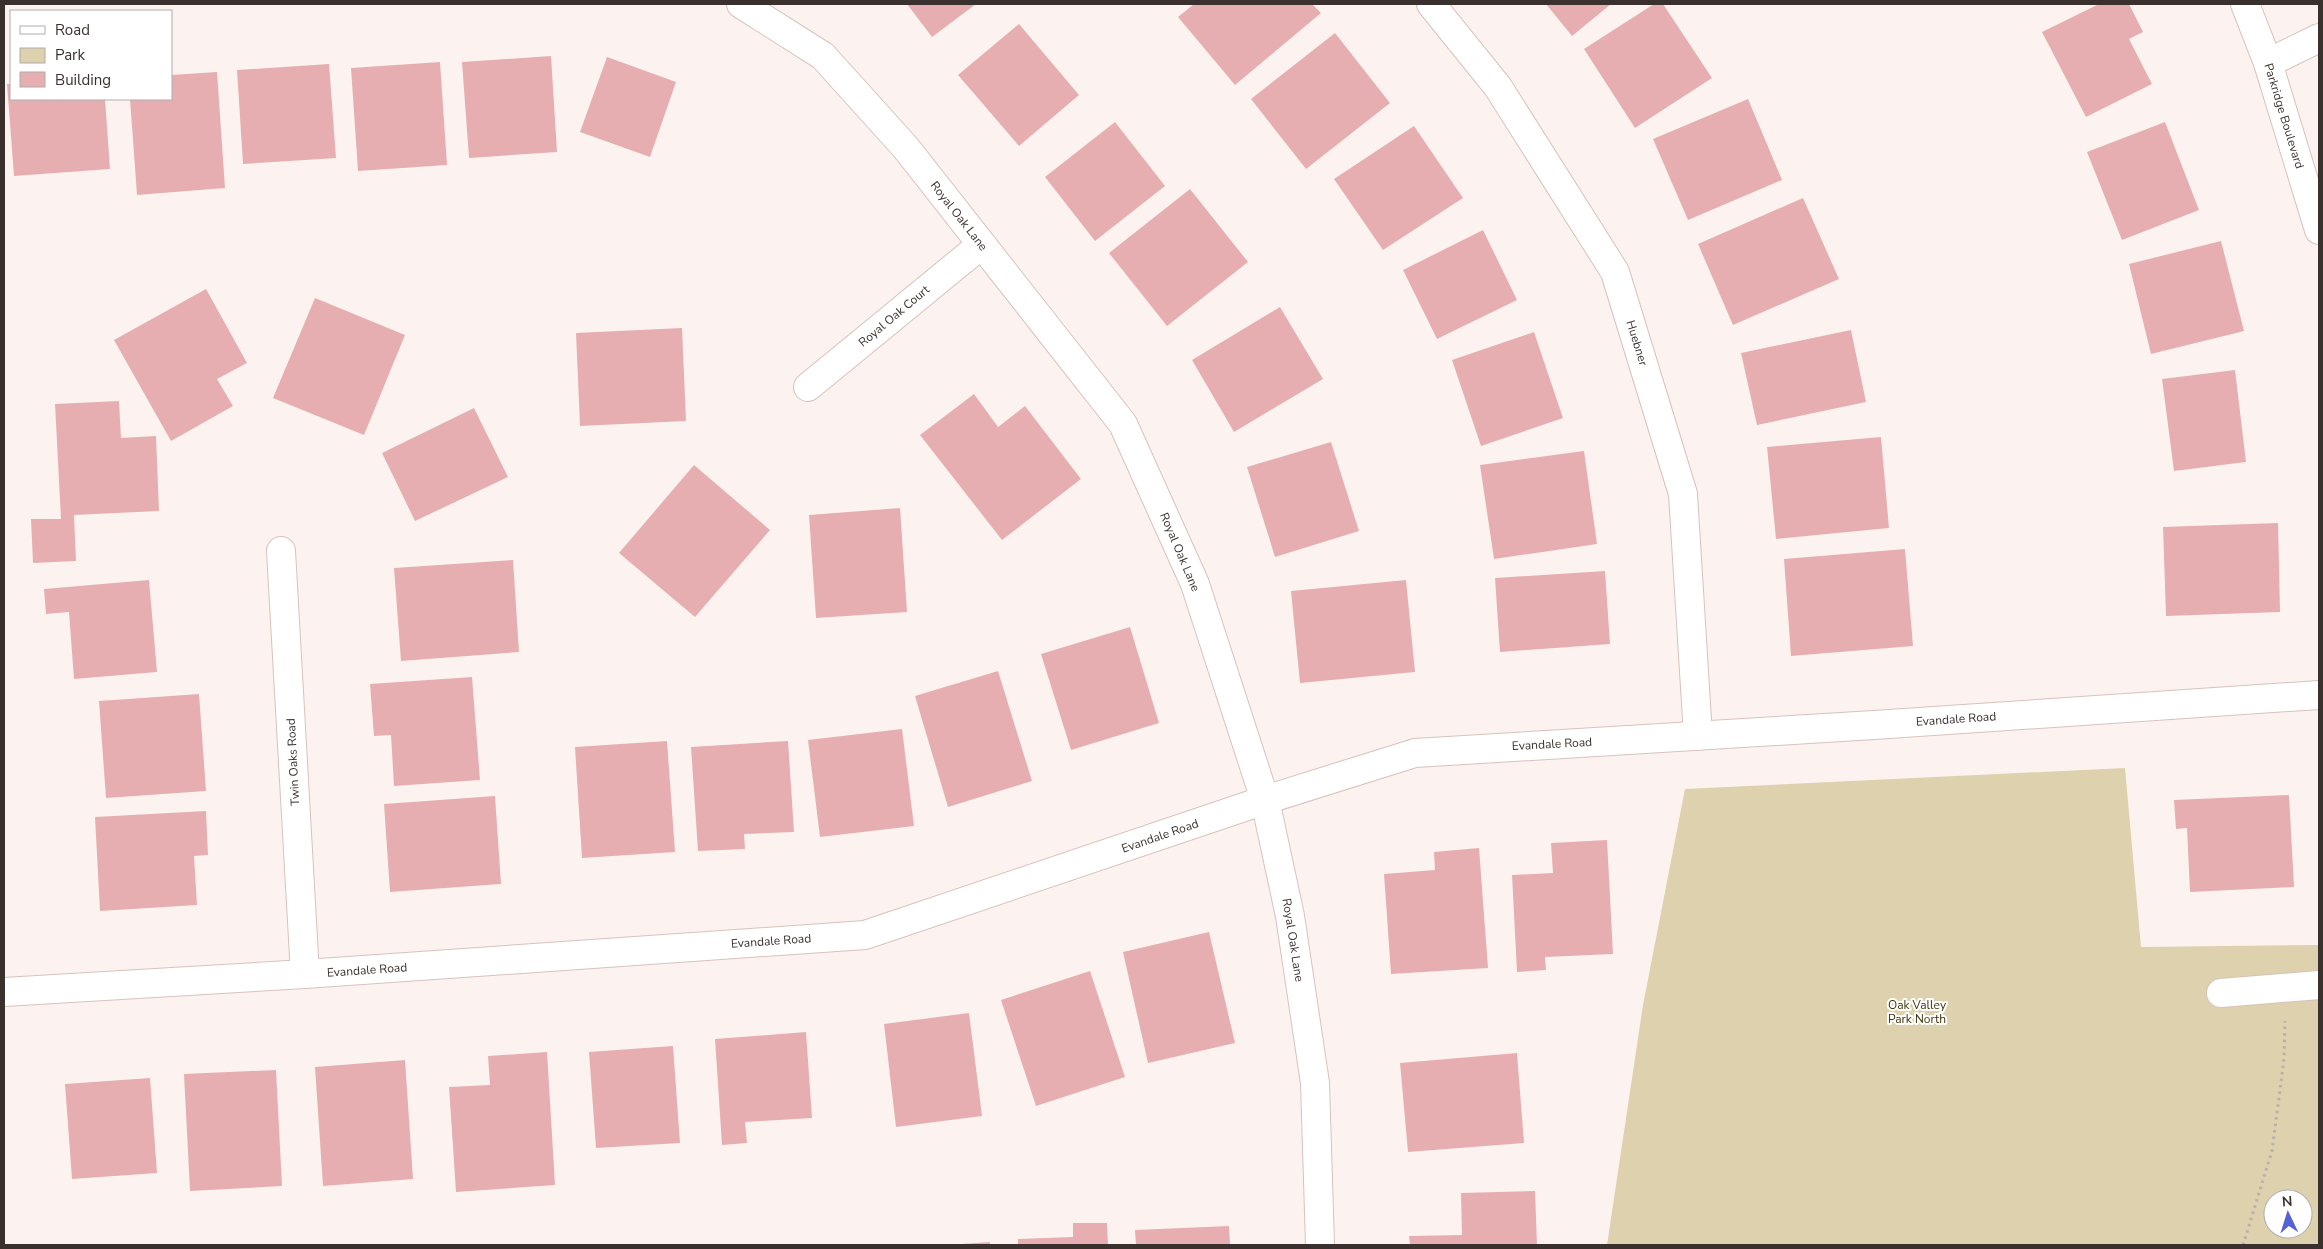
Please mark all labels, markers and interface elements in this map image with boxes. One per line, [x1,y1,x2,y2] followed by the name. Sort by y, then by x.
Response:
[10,10,172,100] legend
[55,20,90,40] text: Road
[55,45,85,65] text: Park
[2260,61,2308,171] street label: Parkridge Boulevard
[55,70,111,90] text: Building
[927,178,991,254] street label: Royal Oak Lane
[855,281,933,350] street label: Royal Oak Court
[1623,318,1652,368] street label: Huebner
[1156,510,1204,594] street label: Royal Oak Lane
[1915,708,1997,730] street label: Evandale Road
[283,718,303,806] street label: Twin Oaks Road
[1511,734,1593,754] street label: Evandale Road
[1119,815,1201,857] street label: Evandale Road
[1279,897,1307,983] street label: Royal Oak Lane
[730,930,812,952] street label: Evandale Road
[326,959,408,981] street label: Evandale Road
[1888,997,1947,1027] park label: Oak Valley Park North
[2263,1189,2313,1239] north arrow
[2281,1192,2293,1211] text: N

